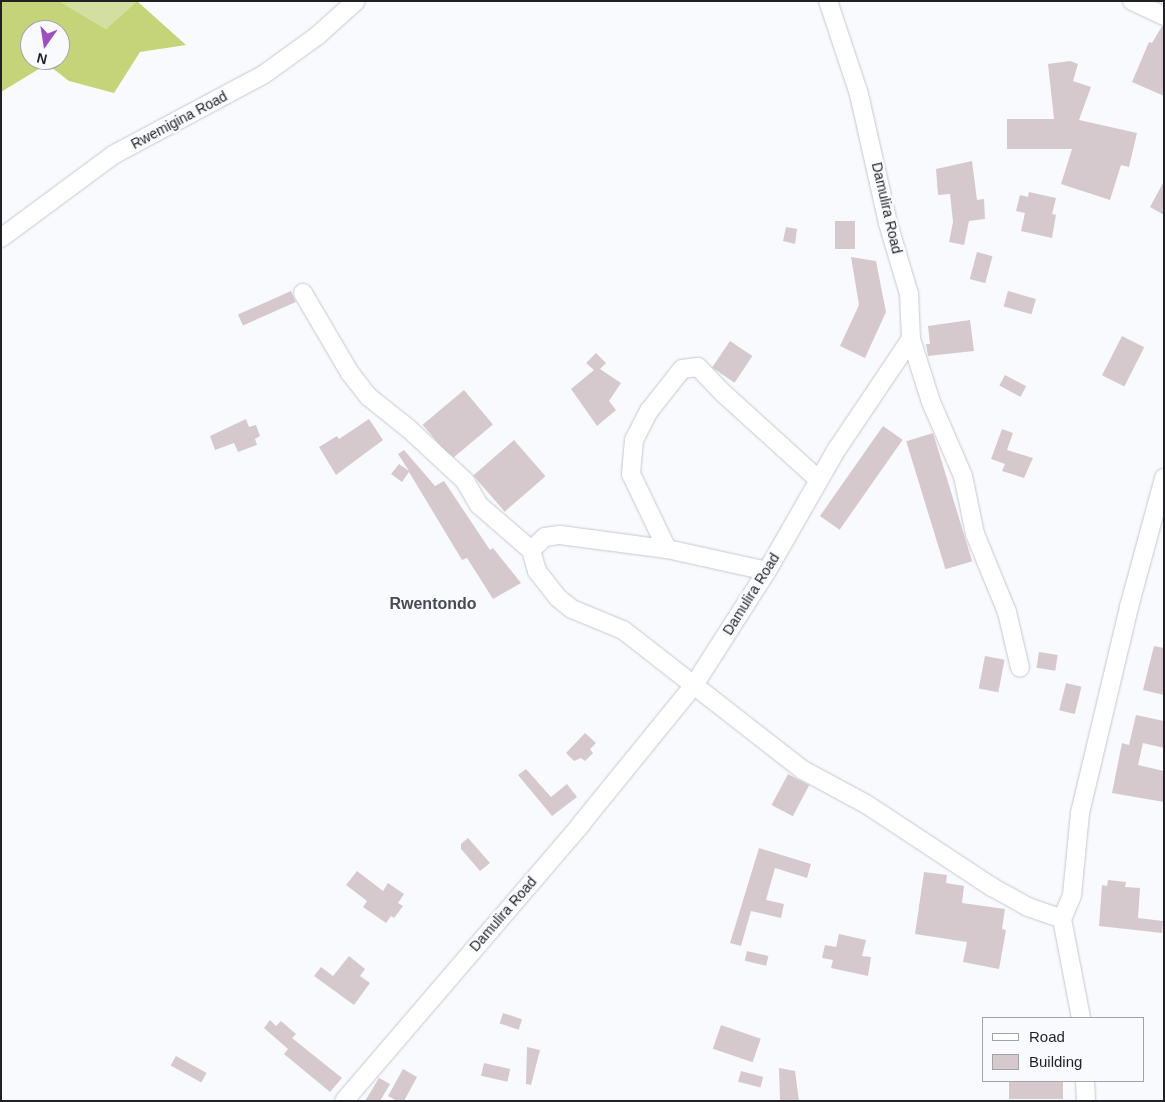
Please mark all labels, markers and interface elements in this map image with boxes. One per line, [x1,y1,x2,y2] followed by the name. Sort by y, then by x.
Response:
[20,20,70,70] north arrow
[35,50,49,68] text: N
[128,88,230,152] street label: Rwemigina Road
[868,161,906,255] street label: Damulira Road
[719,550,783,638] street label: Damulira Road
[389,594,477,614] district label: Rwentondo
[466,873,540,955] street label: Damulira Road
[982,1017,1145,1082] legend
[1029,1028,1065,1045] text: Road
[1029,1053,1082,1070] text: Building

